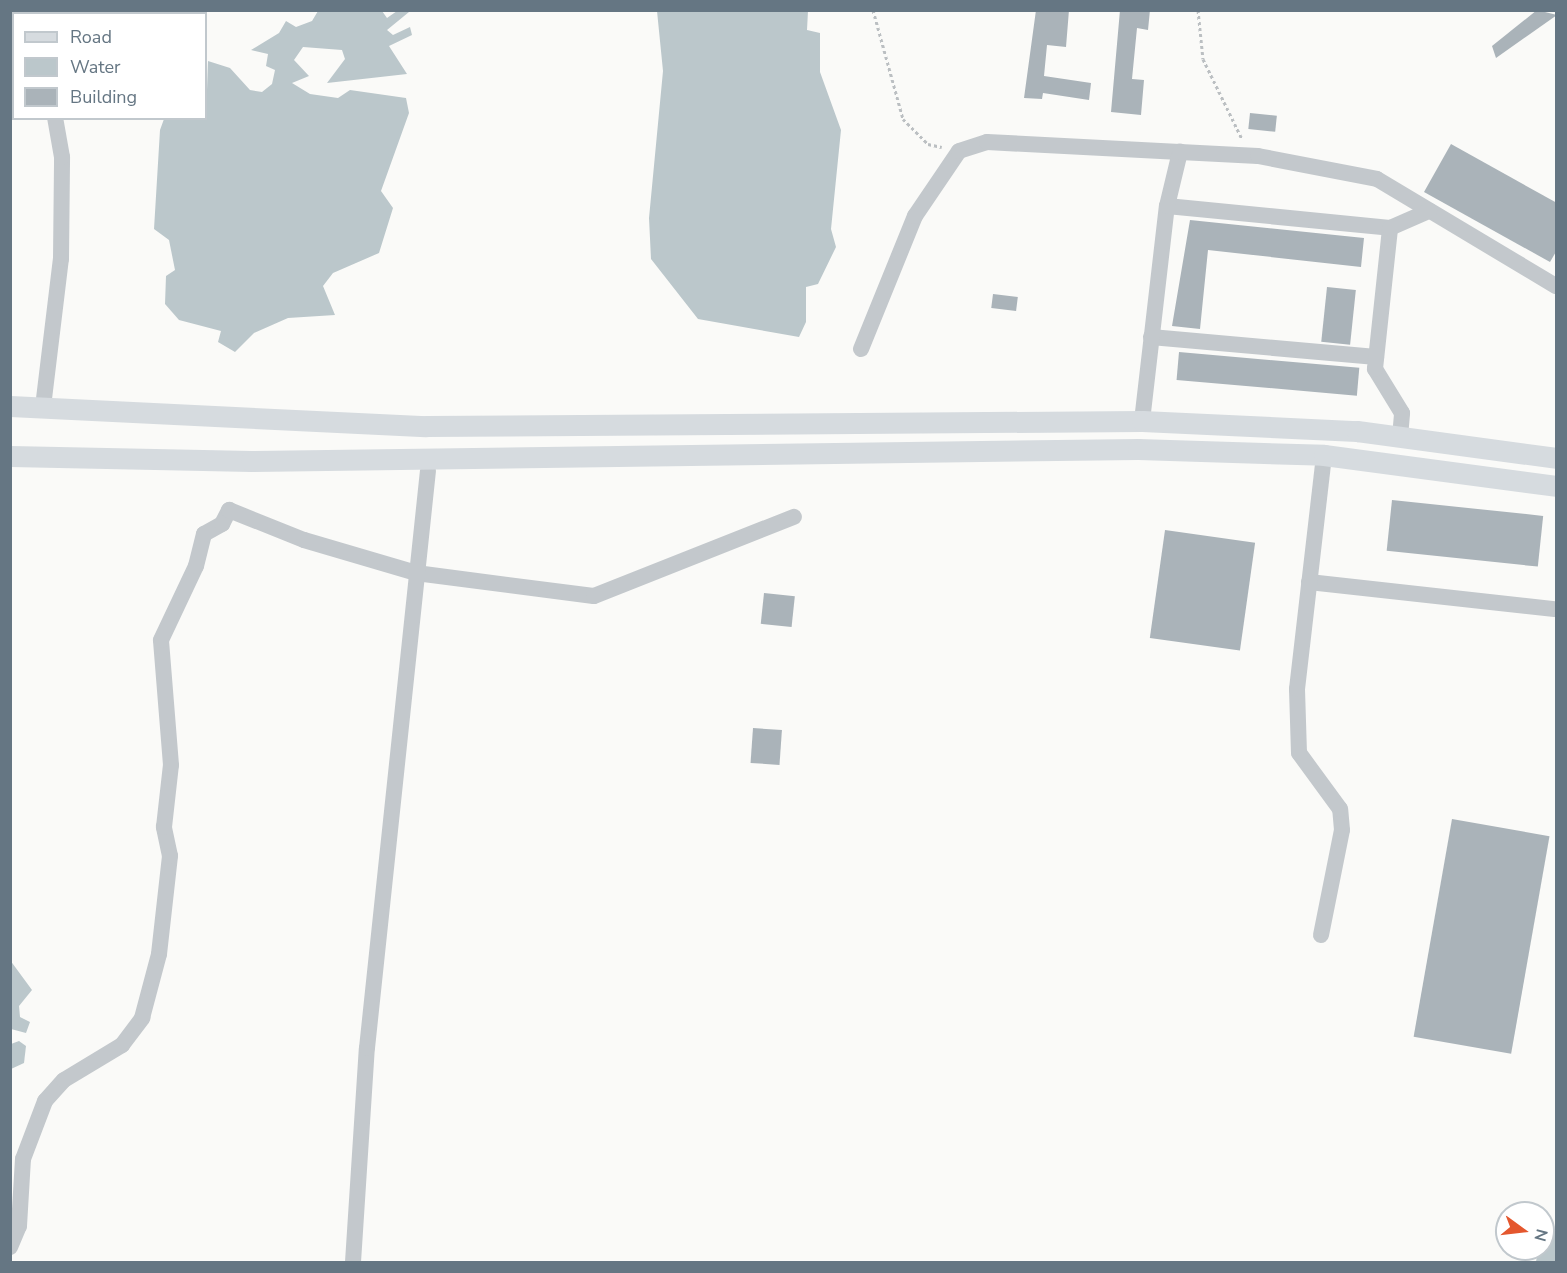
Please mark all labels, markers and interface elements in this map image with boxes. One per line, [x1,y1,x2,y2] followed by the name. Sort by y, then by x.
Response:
[12,12,207,120] legend
[70,25,112,49] text: Road
[70,55,121,79] text: Water
[70,85,137,109] text: Building
[1495,1201,1555,1261] north arrow
[1528,1227,1553,1244] text: N

